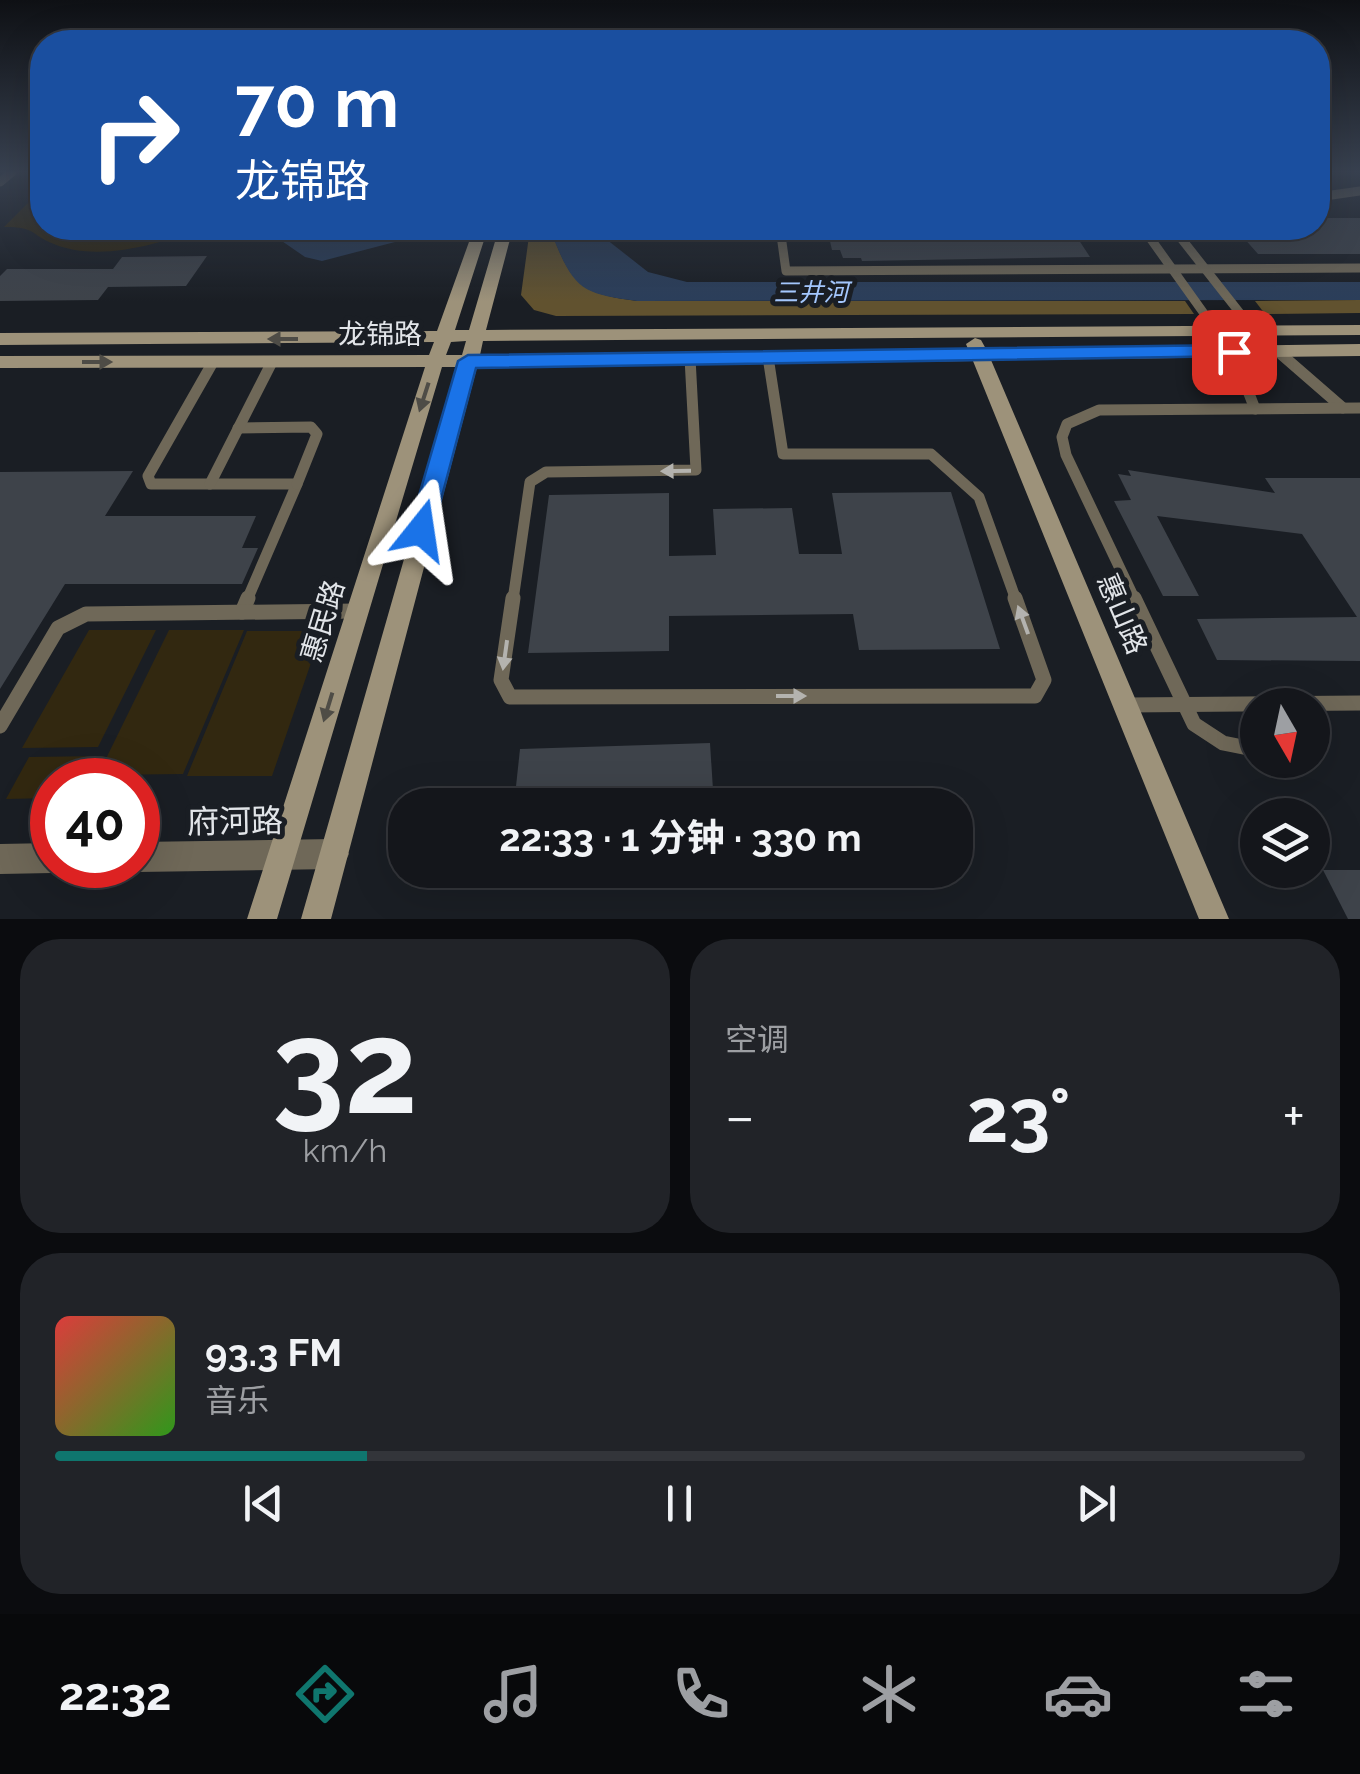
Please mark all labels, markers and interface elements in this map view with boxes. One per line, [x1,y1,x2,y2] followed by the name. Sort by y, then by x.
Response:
[235,61,399,143] text: 70 m
[70,70,200,200] icon: right
[235,155,370,208] text: 龙锦路
[773,277,852,307] water label: 三井河
[1192,310,1277,395] pin
[338,318,422,351] street label: 龙锦路
[1207,325,1262,380] icon: arrive
[266,331,298,347] one-way arrow
[82,354,114,370] one-way arrow
[416,382,431,413] one-way arrow
[660,463,692,479] one-way arrow
[369,478,473,582] position arrow
[1090,569,1154,659] street label: 惠山路
[295,576,351,666] street label: 惠民路
[1014,605,1029,635] one-way arrow
[496,640,512,672] one-way arrow
[776,688,808,704] one-way arrow
[1240,688,1330,778] north arrow
[1240,688,1330,888] map controls
[319,693,334,723] one-way arrow
[30,758,160,888] speed limit sign: 40
[1240,798,1330,888] button: layers
[187,802,283,840] street label: 府河路
[499,815,862,860] text: 22:33 · 1 分钟 · 330 m
[272,991,418,1143] text: 32
[725,1021,789,1058] text: 空调
[966,1071,1071,1160] text: 23°
[725,1084,755,1149] text: −
[1282,1084,1305,1149] text: +
[303,1132,387,1169] text: km/h
[205,1330,342,1375] text: 93.3 FM
[205,1382,269,1419] text: 音乐
[236,1476,291,1531] icon: previous
[652,1476,707,1531] icon: pause
[1069,1476,1124,1531] icon: next
[290,1659,360,1729] icon: directions
[478,1659,548,1729] icon: music
[666,1659,736,1729] icon: phone
[854,1659,924,1729] icon: climate
[1043,1659,1113,1729] icon: car
[1231,1659,1301,1729] icon: filters
[59,1668,171,1721] text: 22:32

